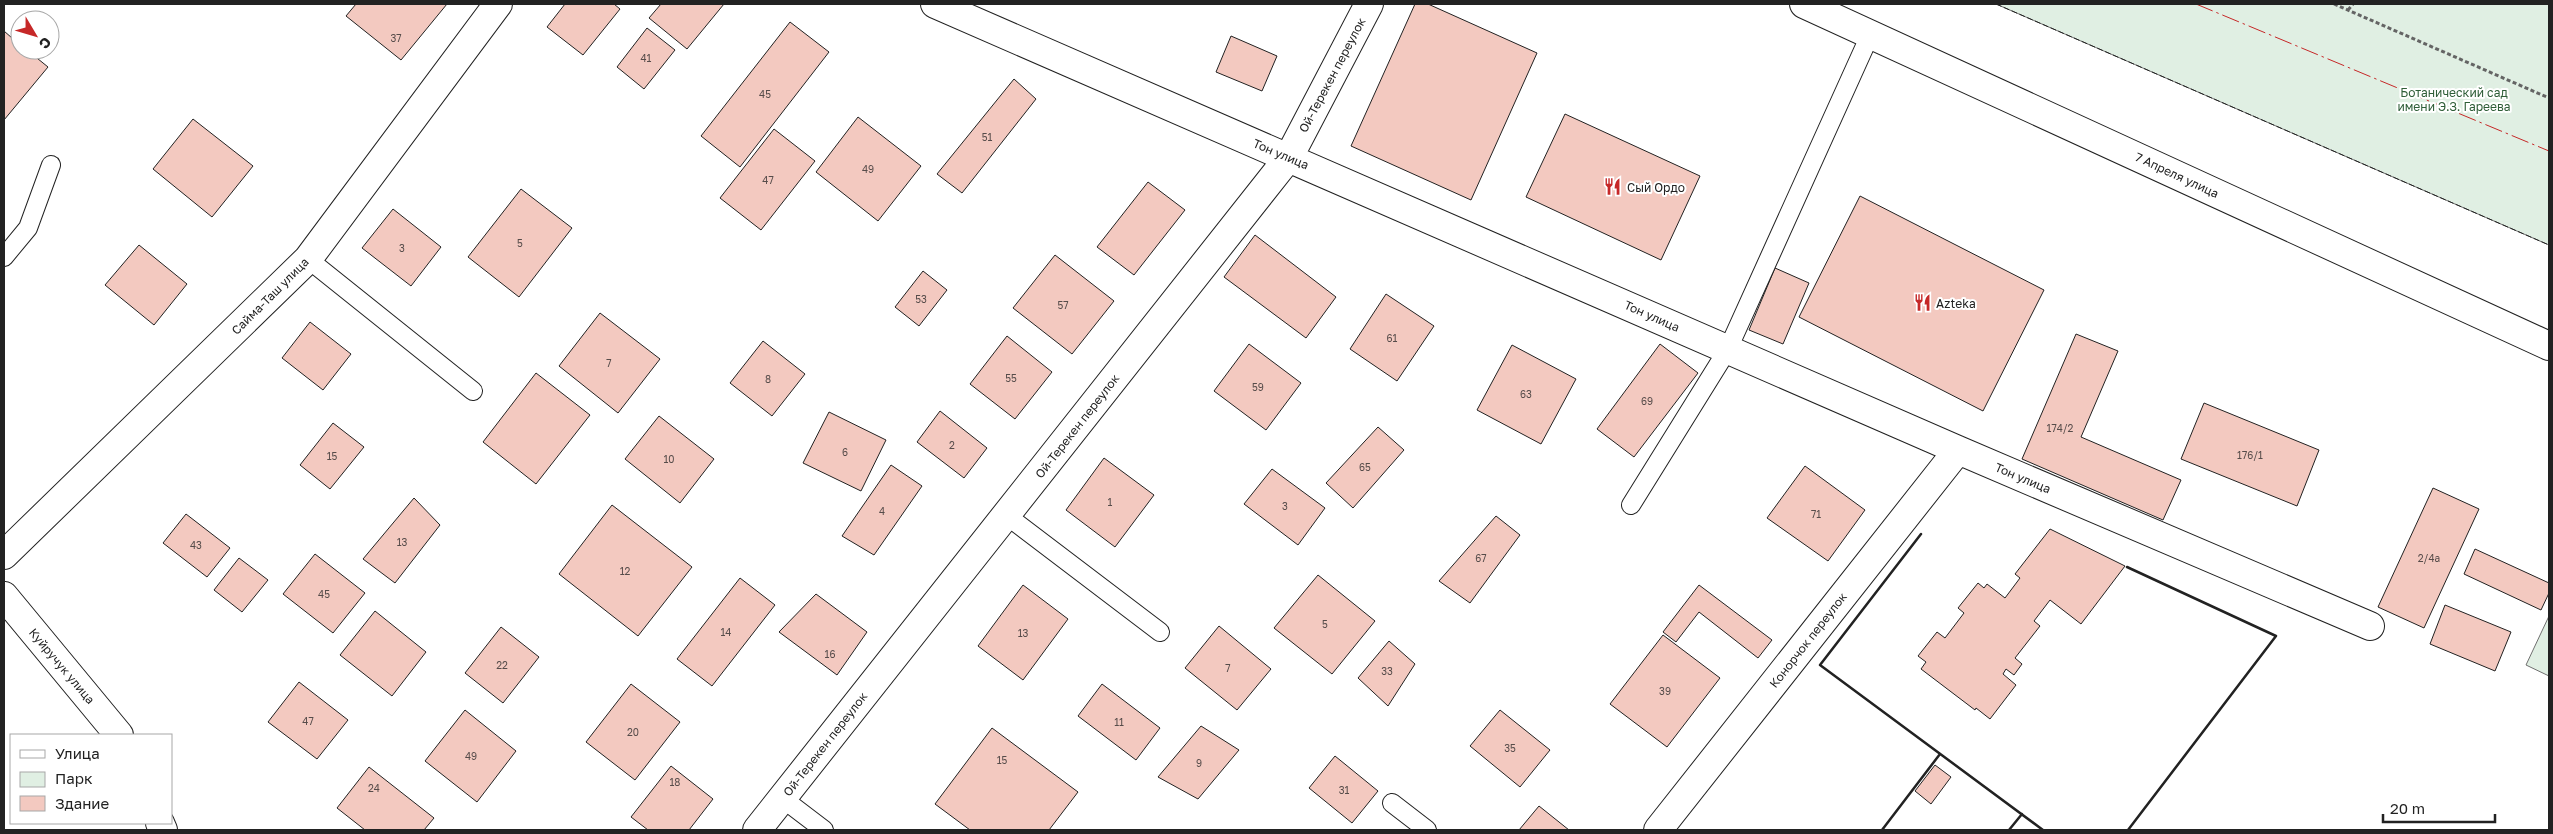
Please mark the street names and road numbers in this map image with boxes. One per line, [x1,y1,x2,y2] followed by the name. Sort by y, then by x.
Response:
[1295,15,1369,135] street label: Ой-Терекен переулок
[1251,136,1311,172] street label: Тон улица
[2133,149,2221,201] street label: 7 Апреля улица
[228,254,312,338] street label: Сайма-Таш улица
[1622,297,1682,335] street label: Тон улица
[1032,371,1122,481] street label: Ой-Терекен переулок
[1993,460,2053,496] street label: Тон улица
[1766,589,1850,691] street label: Конорчок переулок
[26,625,98,707] street label: Куйручук улица
[780,689,870,799] street label: Ой-Терекен переулок

